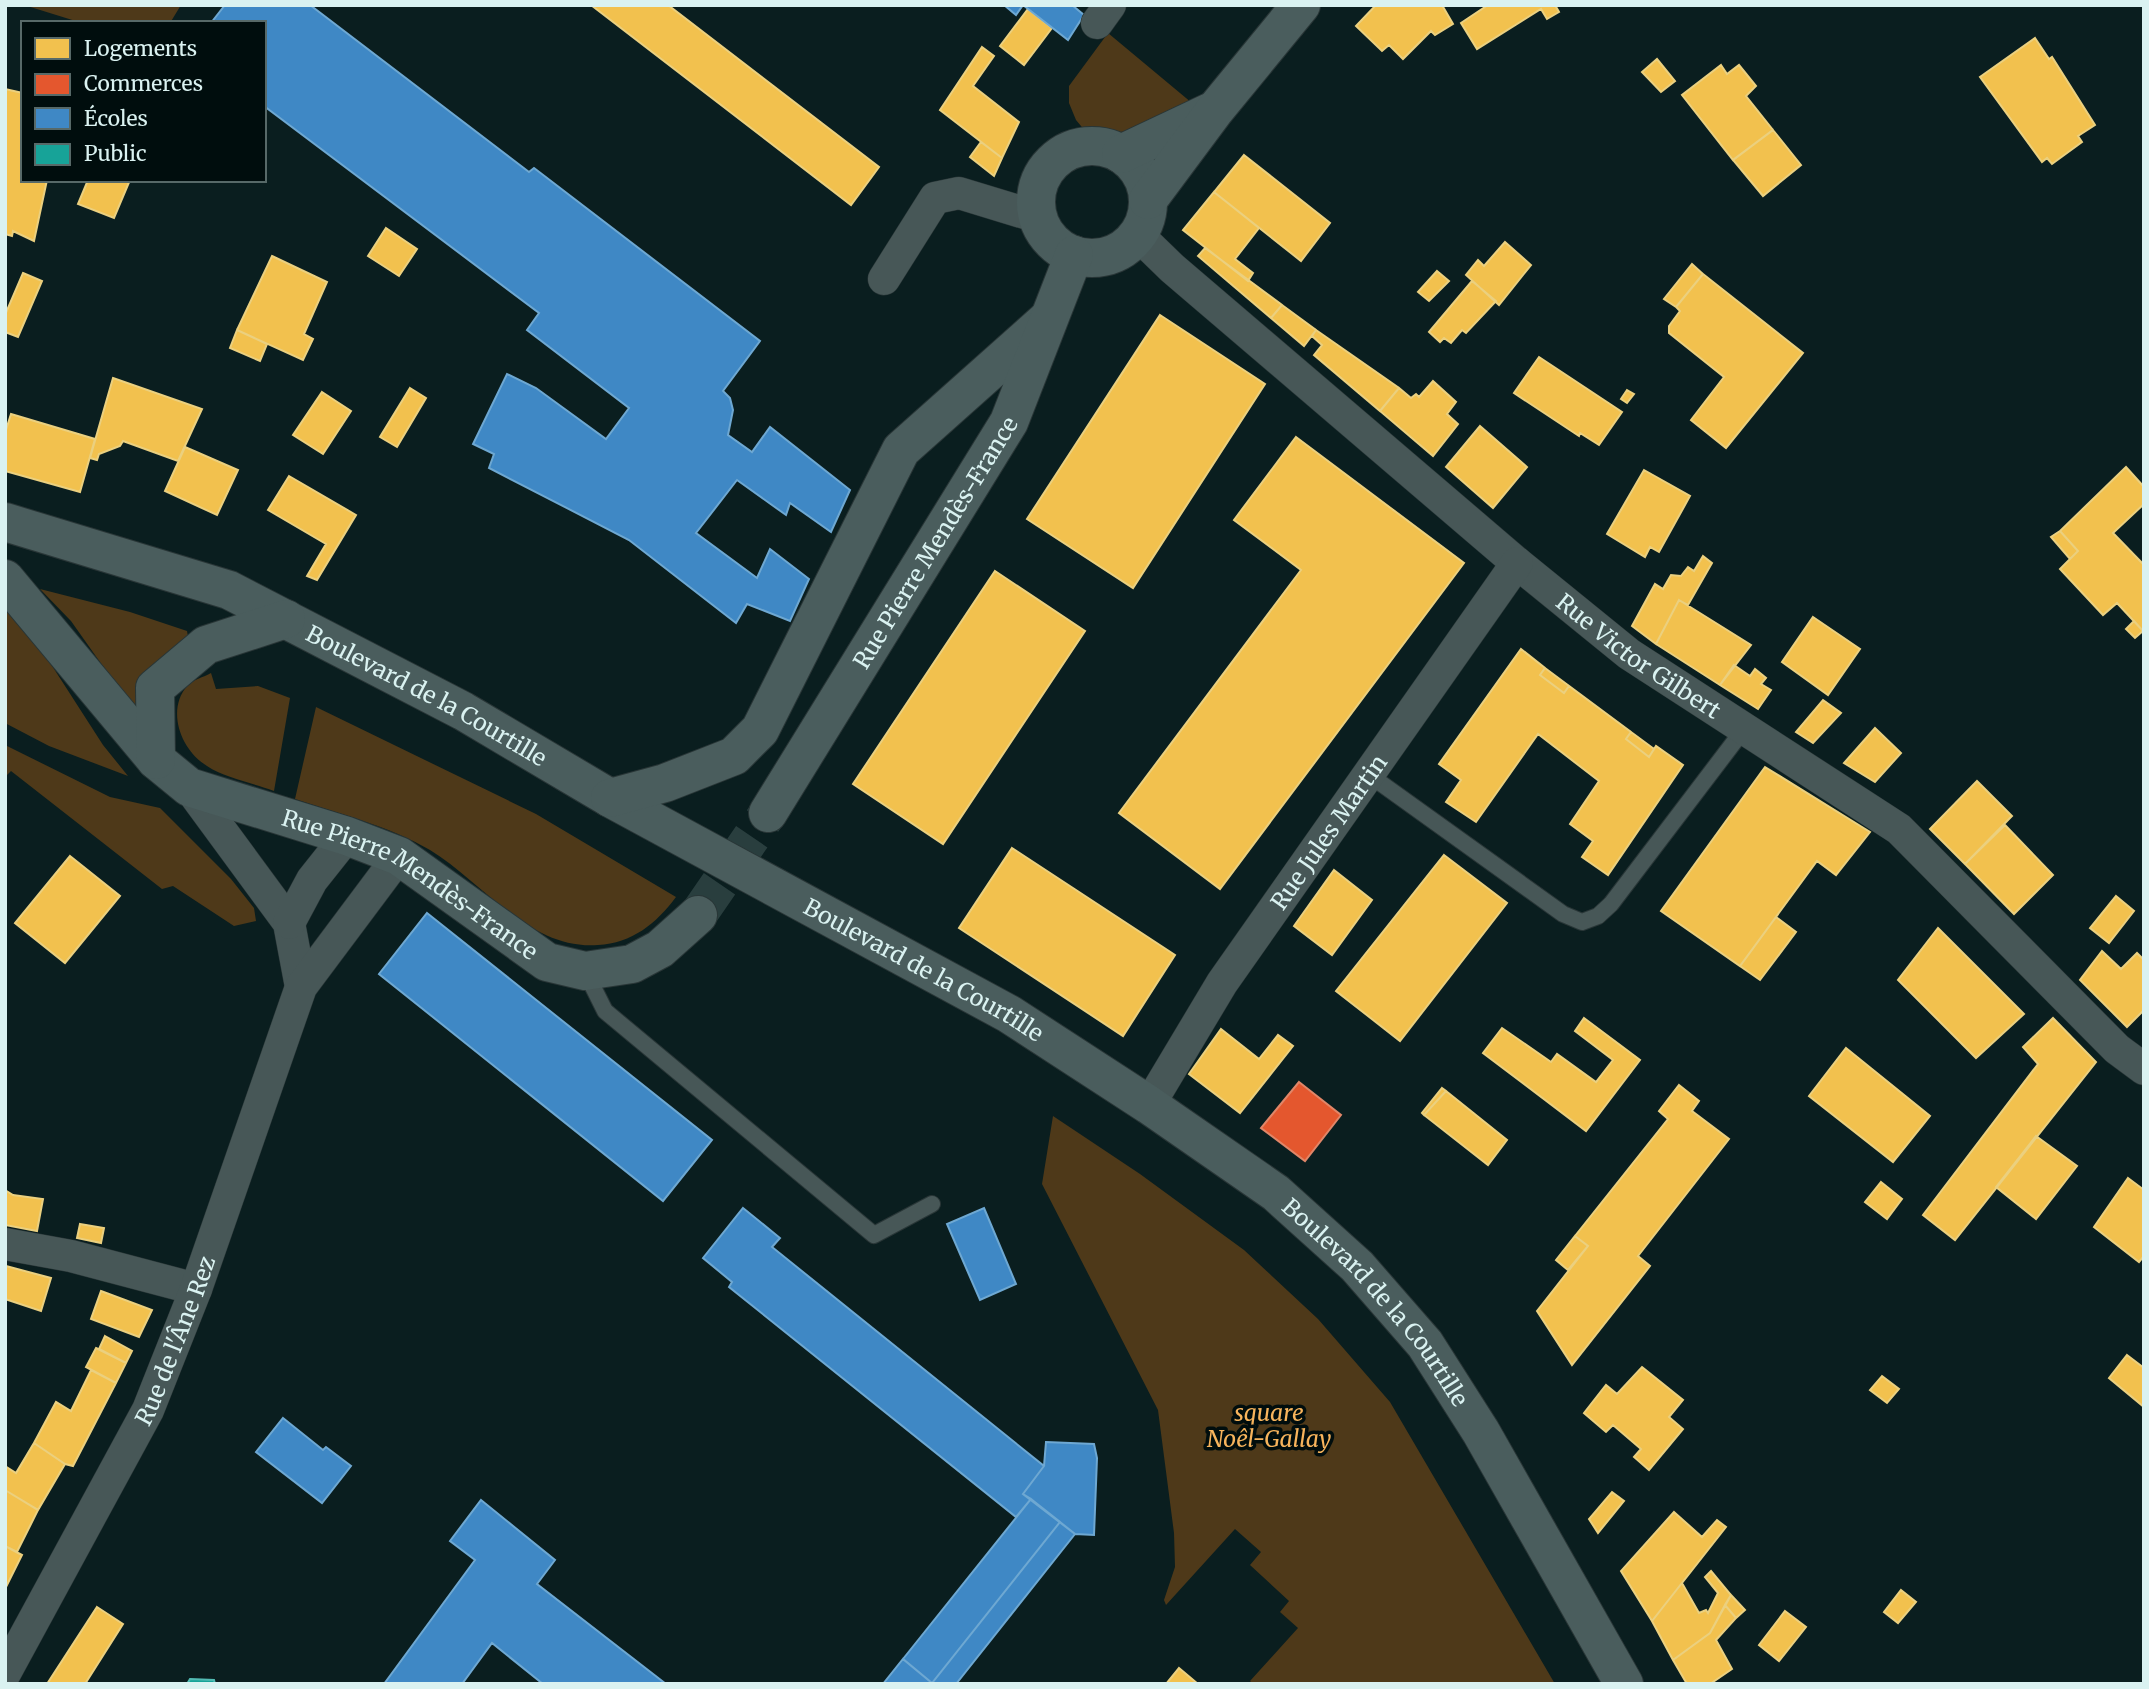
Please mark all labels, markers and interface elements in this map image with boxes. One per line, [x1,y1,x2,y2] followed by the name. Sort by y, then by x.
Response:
[21,21,266,182] legend
[84,35,197,62] text: Logements
[84,70,203,97] text: Commerces
[84,104,148,132] text: Écoles
[84,140,147,167] text: Public
[846,411,1024,674] street label: Rue Pierre Mendès-France
[1551,587,1727,724] street label: Rue Victor Gilbert
[302,618,552,772] street label: Boulevard de la Courtille
[1264,749,1393,915] street label: Rue Jules Martin
[279,802,544,966] street label: Rue Pierre Mendès-France
[799,891,1049,1047] street label: Boulevard de la Courtille
[1277,1191,1475,1411] street label: Boulevard de la Courtille
[128,1252,221,1430] street label: Rue de l'Âne Rez
[1207,1398,1331,1453] park label: square Noêl-Gallay

